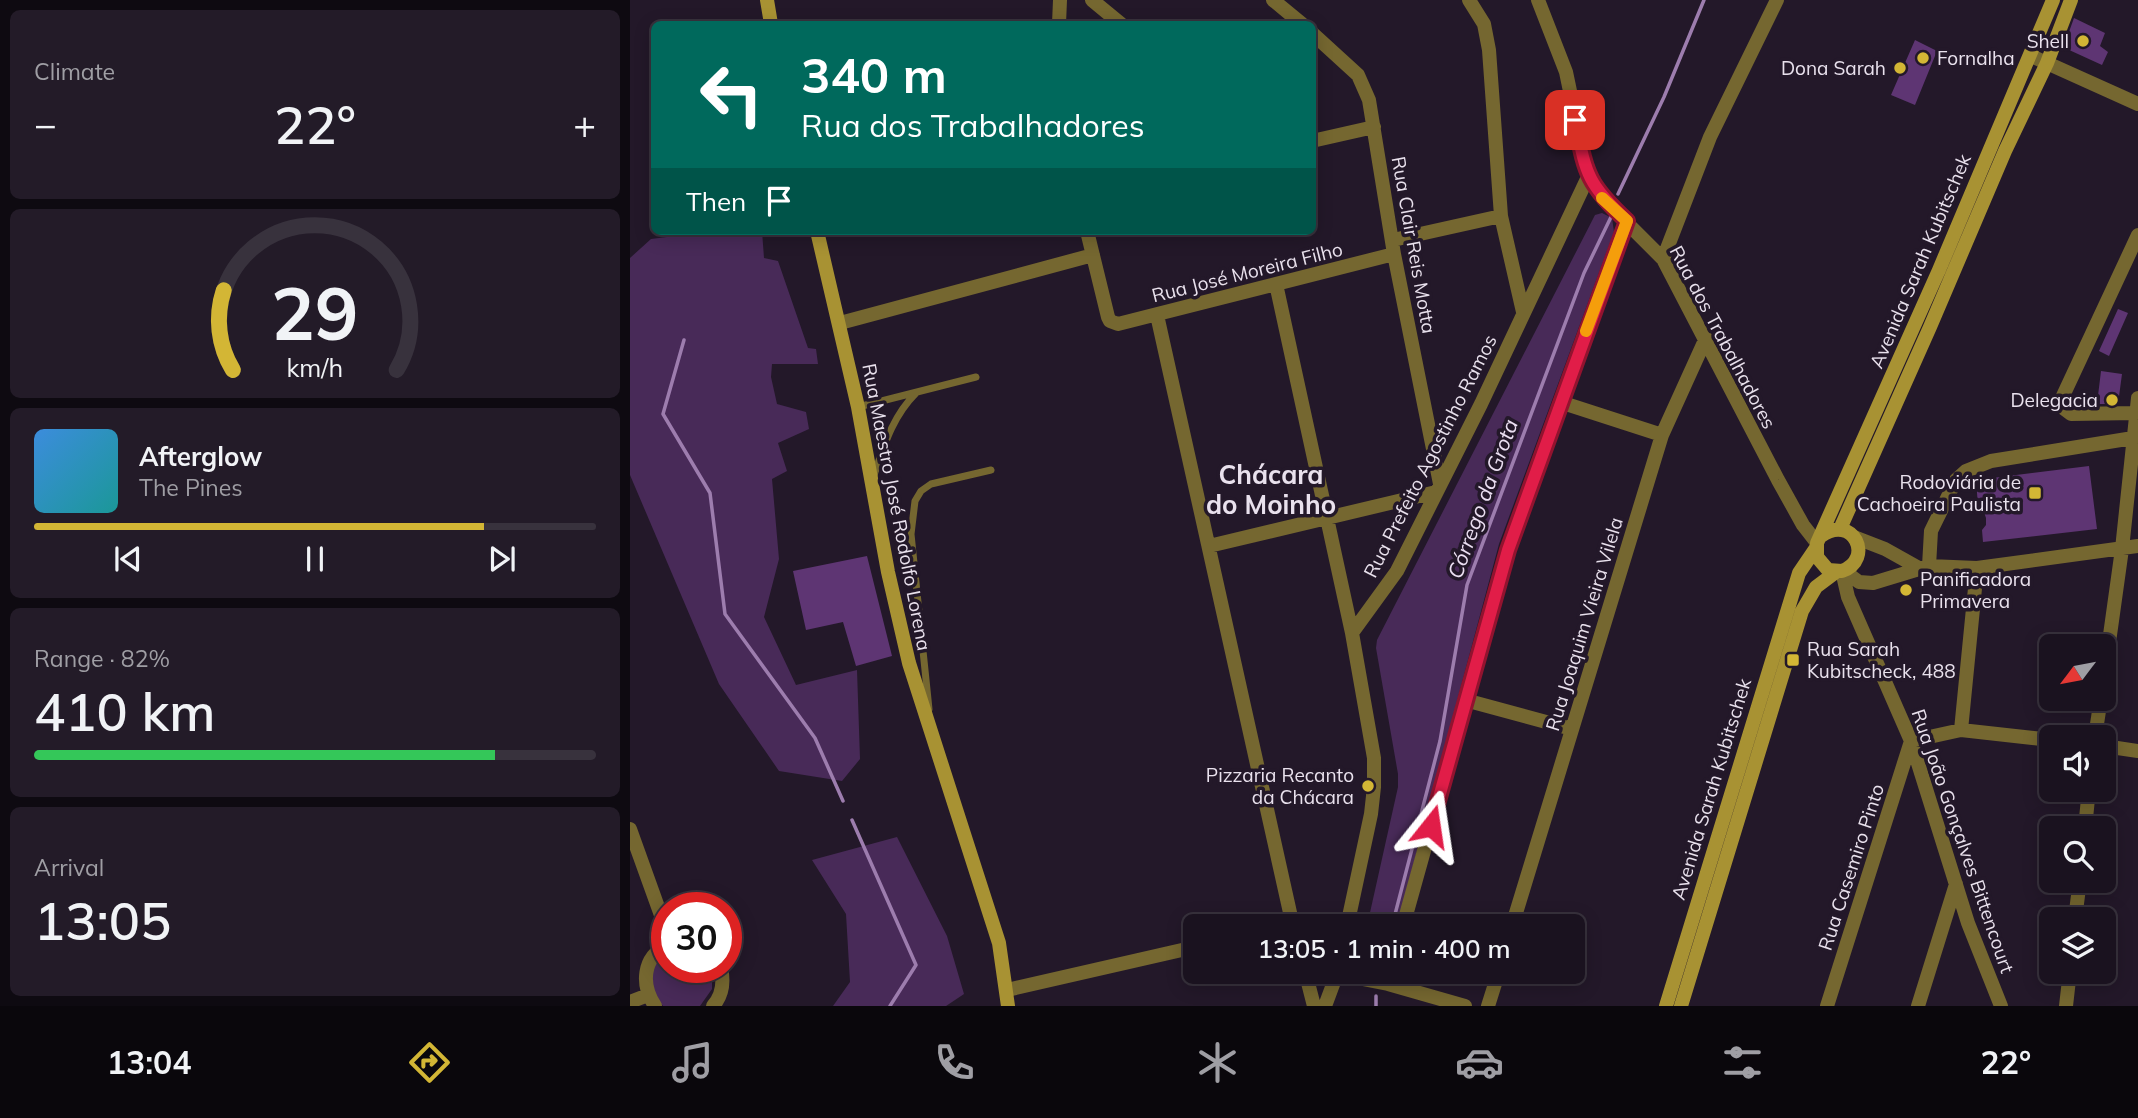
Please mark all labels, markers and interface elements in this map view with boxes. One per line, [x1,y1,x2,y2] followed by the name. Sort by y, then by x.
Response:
[2027,29,2069,53] place label: Shell
[2075,33,2091,49] marker: Shell
[801,44,947,105] text: 340 m
[1937,46,2015,70] place label: Fornalha
[686,49,777,140] icon: left
[1915,50,1931,66] marker: Fornalha
[1781,56,1886,80] place label: Dona Sarah
[34,57,115,86] text: Climate
[1892,60,1908,76] marker: Dona Sarah
[1545,90,1605,150] pin
[274,92,356,157] text: 22°
[34,100,57,148] text: −
[573,100,596,148] text: +
[1556,101,1594,139] icon: arrive
[801,105,1145,145] text: Rua dos Trabalhadores
[1864,150,1976,372] street label: Avenida Sarah Kubitschek
[1387,155,1441,335] street label: Rua Clair Reis Motta
[760,182,798,220] icon: arrive
[686,185,746,218] text: Then
[1149,237,1345,307] street label: Rua José Moreira Filho
[1665,241,1781,433] street label: Rua dos Trabalhadores
[271,267,359,358] text: 29
[1358,331,1502,581] street label: Rua Prefeito Agostinho Ramos
[287,352,343,383] text: km/h
[857,361,937,653] street label: Rua Maestro José Rodolfo Lorena
[2010,388,2098,412] place label: Delegacia
[2104,392,2120,408] marker: Delegacia
[1441,415,1523,582] water label: Córrego da Grota
[139,440,262,473] text: Afterglow
[1206,458,1336,521] district label: Chácara do Moinho
[1857,470,2021,516] place label: Rodoviária de Cachoeira Paulista
[139,473,243,502] text: The Pines
[2027,485,2043,501] marker: Rodoviária de Cachoeira Paulista
[1540,514,1628,734] street label: Rua Joaquim Vieira Vilela
[109,540,147,578] icon: previous
[296,540,334,578] icon: pause
[483,540,521,578] icon: next
[1920,567,2031,613] place label: Panificadora Primavera
[1898,582,1914,598] marker: Panificadora Primavera
[2039,634,2116,710] north arrow
[2039,634,2116,984] map controls
[1807,637,1956,683] place label: Rua Sarah Kubitscheck, 488
[34,644,170,673] text: Range · 82%
[1785,652,1801,668] marker: Rua Sarah Kubitscheck, 488
[1666,675,1756,903] street label: Avenida Sarah Kubitschek
[34,679,215,744] text: 410 km
[1906,706,2020,976] street label: Rua João Gonçalves Bittencourt
[2039,725,2116,802] button: sound
[1206,763,1354,809] place label: Pizzaria Recanto da Chácara
[1360,778,1376,794] marker: Pizzaria Recanto da Chácara
[1813,781,1889,953] street label: Rua Casemiro Pinto
[1394,789,1468,863] position arrow
[2039,816,2116,893] button: search
[34,853,104,882] text: Arrival
[34,888,171,953] text: 13:05
[651,892,742,983] speed limit sign: 30
[2039,907,2116,984] button: layers
[1257,932,1511,965] text: 13:05 · 1 min · 400 m
[405,1038,454,1087] icon: directions
[668,1038,717,1087] icon: music
[930,1038,979,1087] icon: phone
[1193,1038,1242,1087] icon: climate
[1455,1038,1504,1087] icon: car
[1718,1038,1767,1087] icon: filters
[107,1042,192,1082] text: 13:04
[1981,1042,2031,1082] text: 22°

